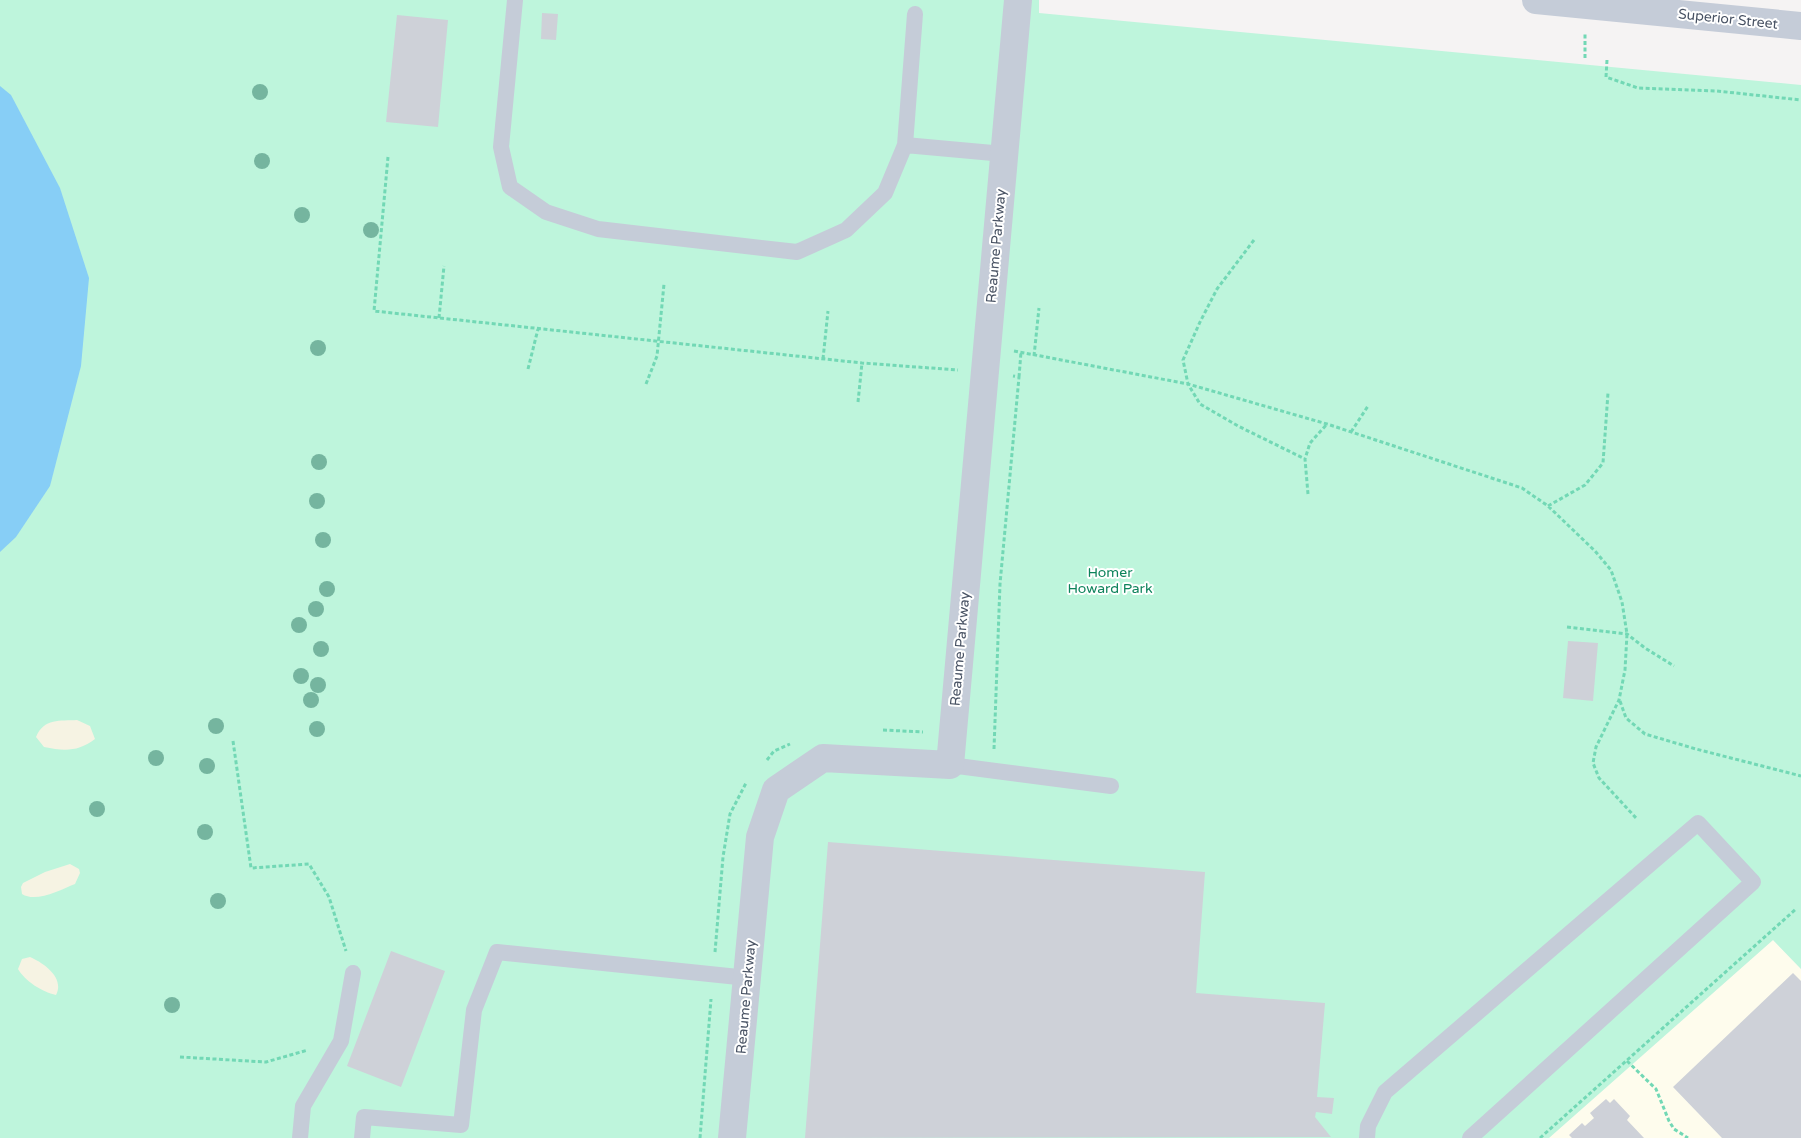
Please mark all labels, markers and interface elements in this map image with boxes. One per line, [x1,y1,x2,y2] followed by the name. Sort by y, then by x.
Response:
[1677,5,1779,33] street label: Superior Street
[983,188,1010,304] street label: Reaume Parkway
[1067,564,1153,597] park label: Homer Howard Park
[947,591,974,707] street label: Reaume Parkway
[733,939,760,1055] street label: Reaume Parkway

